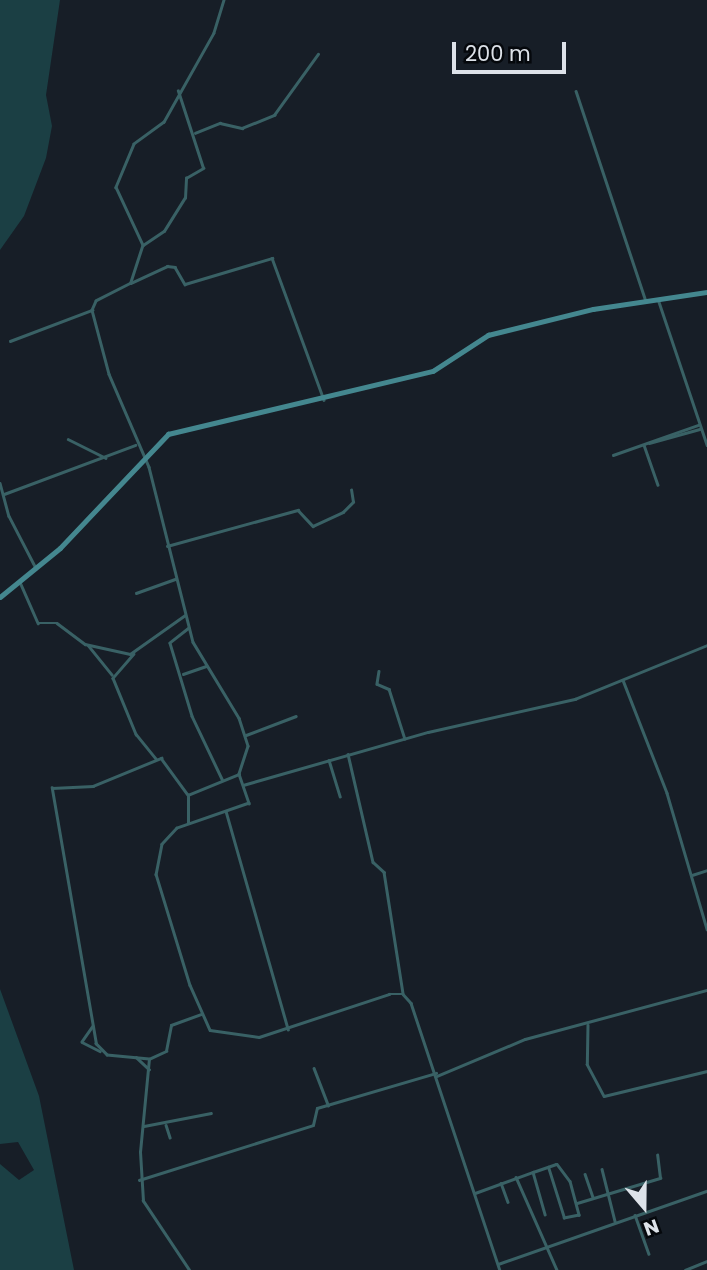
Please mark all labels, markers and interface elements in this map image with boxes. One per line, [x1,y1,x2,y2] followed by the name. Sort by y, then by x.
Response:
[455,28,569,72] scale bar
[465,39,531,68] text: 200 m
[609,1172,679,1242] north arrow
[640,1212,663,1242] text: N

